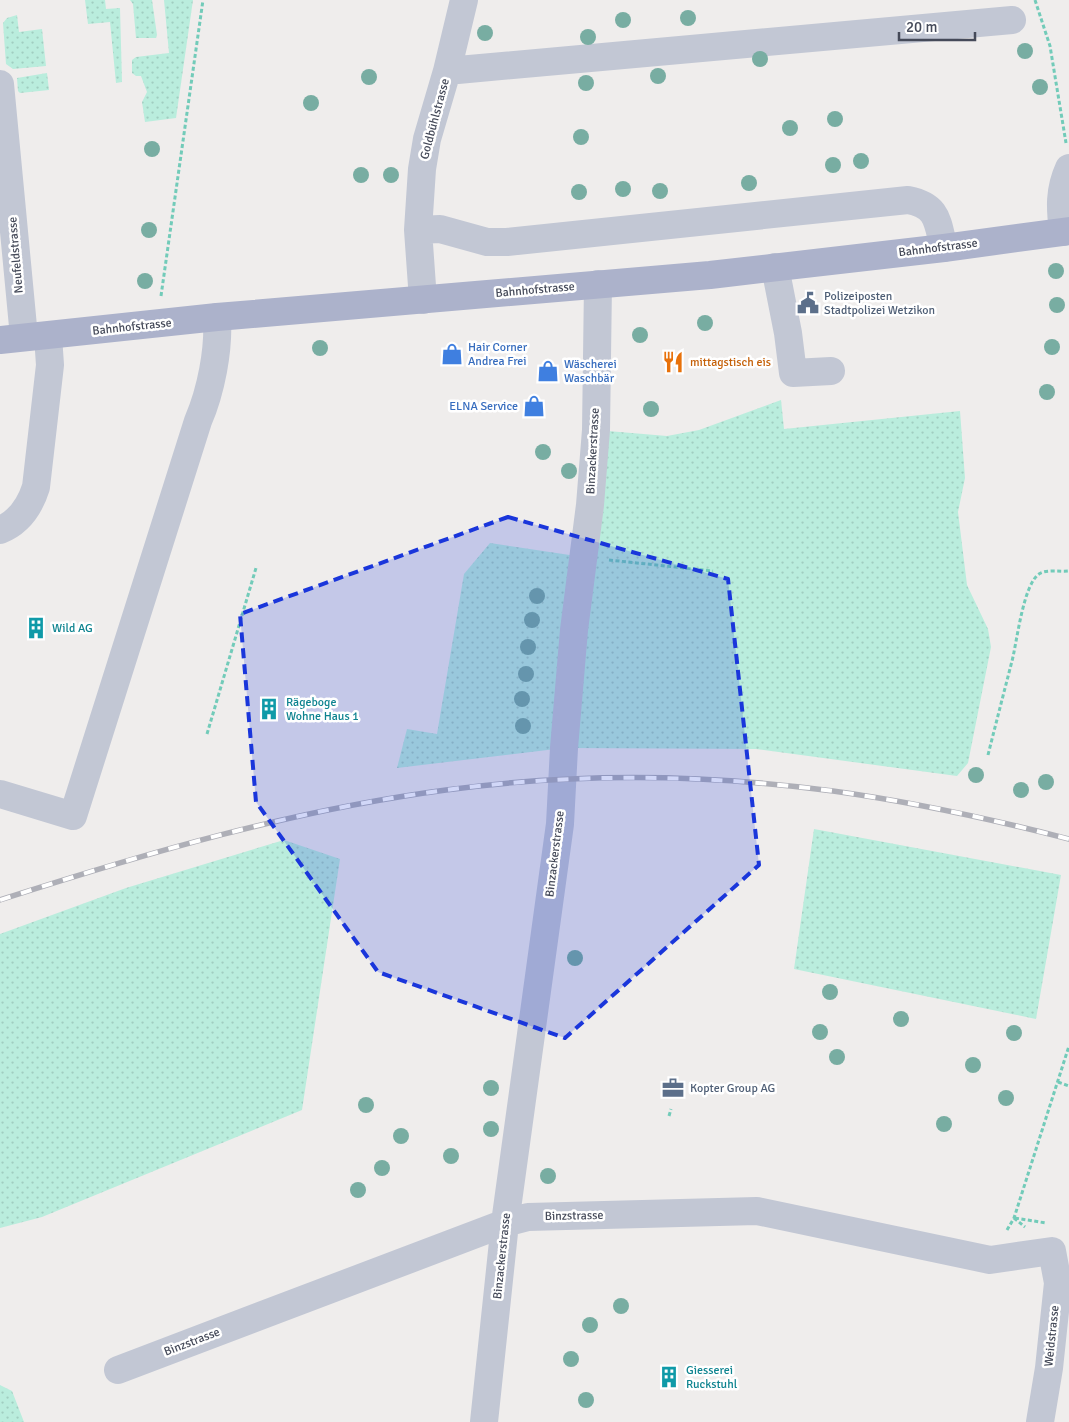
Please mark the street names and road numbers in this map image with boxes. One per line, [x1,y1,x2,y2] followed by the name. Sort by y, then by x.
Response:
[417,77,453,161] street label: Goldbühlstrasse
[5,216,27,294] street label: Neufeldstrasse
[898,236,978,260] street label: Bahnhofstrasse
[495,279,575,301] street label: Bahnhofstrasse
[92,315,172,339] street label: Bahnhofstrasse
[583,407,603,495] street label: Binzackerstrasse
[542,810,568,898] street label: Binzackerstrasse
[544,1208,604,1224] street label: Binzstrasse
[490,1212,514,1300] street label: Binzackerstrasse
[1041,1305,1063,1367] street label: Weidstrasse
[162,1324,222,1360] street label: Binzstrasse

